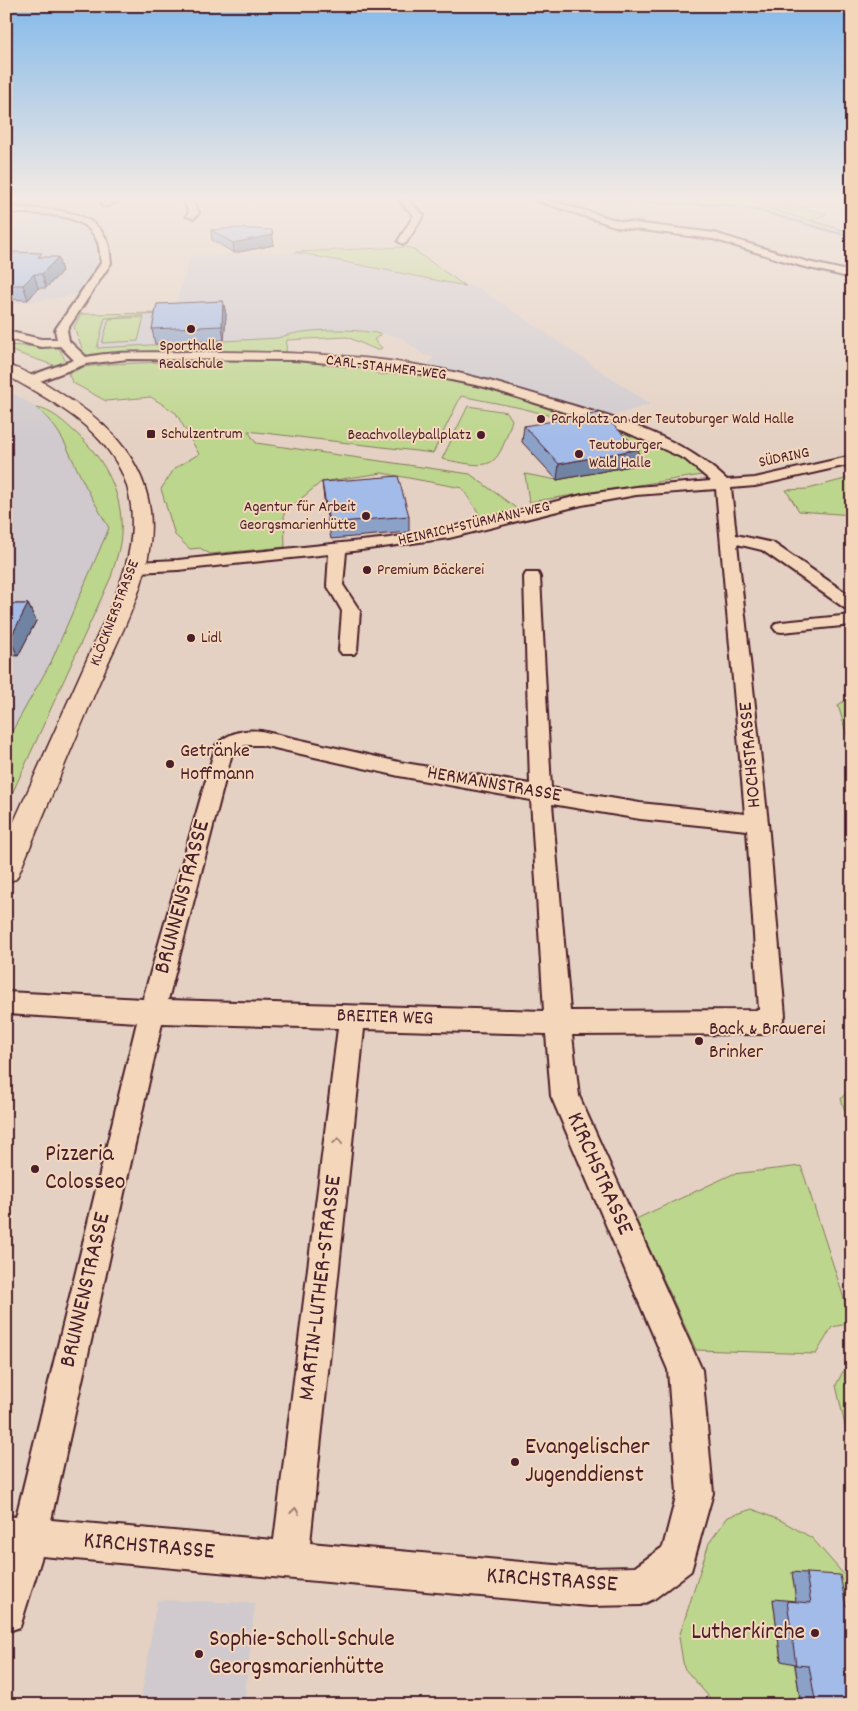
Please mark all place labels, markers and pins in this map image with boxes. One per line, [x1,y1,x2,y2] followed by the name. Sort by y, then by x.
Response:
[185,323,197,335] marker: Sporthalle Realschule
[159,335,223,376] place label: Sporthalle Realschule
[551,408,794,431] place label: Parkplatz an der Teutoburger Wald Halle
[535,413,547,425] marker: Parkplatz an der Teutoburger Wald Halle
[161,423,243,446] place label: Schulzentrum
[347,424,471,447] place label: Beachvolleyballplatz
[145,428,157,440] marker: Schulzentrum
[475,429,487,441] marker: Beachvolleyballplatz
[589,434,662,475] place label: Teutoburger Wald Halle
[573,448,585,460] marker: Teutoburger Wald Halle
[239,496,356,537] place label: Agentur für Arbeit Georgsmarienhütte
[360,510,372,522] marker: Agentur für Arbeit Georgsmarienhütte
[377,559,484,582] place label: Premium Bäckerei
[361,564,373,576] marker: Premium Bäckerei
[201,627,222,650] place label: Lidl
[185,632,197,644] marker: Lidl
[180,738,254,789] place label: Getränke Hoffmann
[164,758,176,770] marker: Getränke Hoffmann
[709,1016,826,1067] place label: Back & Brauerei Brinker
[693,1035,705,1047] marker: Back & Brauerei Brinker
[45,1138,125,1200] place label: Pizzeria Colosseo
[29,1163,41,1175] marker: Pizzeria Colosseo
[525,1431,650,1493] place label: Evangelischer Jugenddienst
[509,1456,521,1468] marker: Evangelischer Jugenddienst
[691,1616,805,1650] place label: Lutherkirche
[209,1623,395,1685] place label: Sophie-Scholl-Schule Georgsmarienhütte
[809,1627,821,1639] marker: Lutherkirche
[193,1648,205,1660] marker: Sophie-Scholl-Schule Georgsmarienhütte

